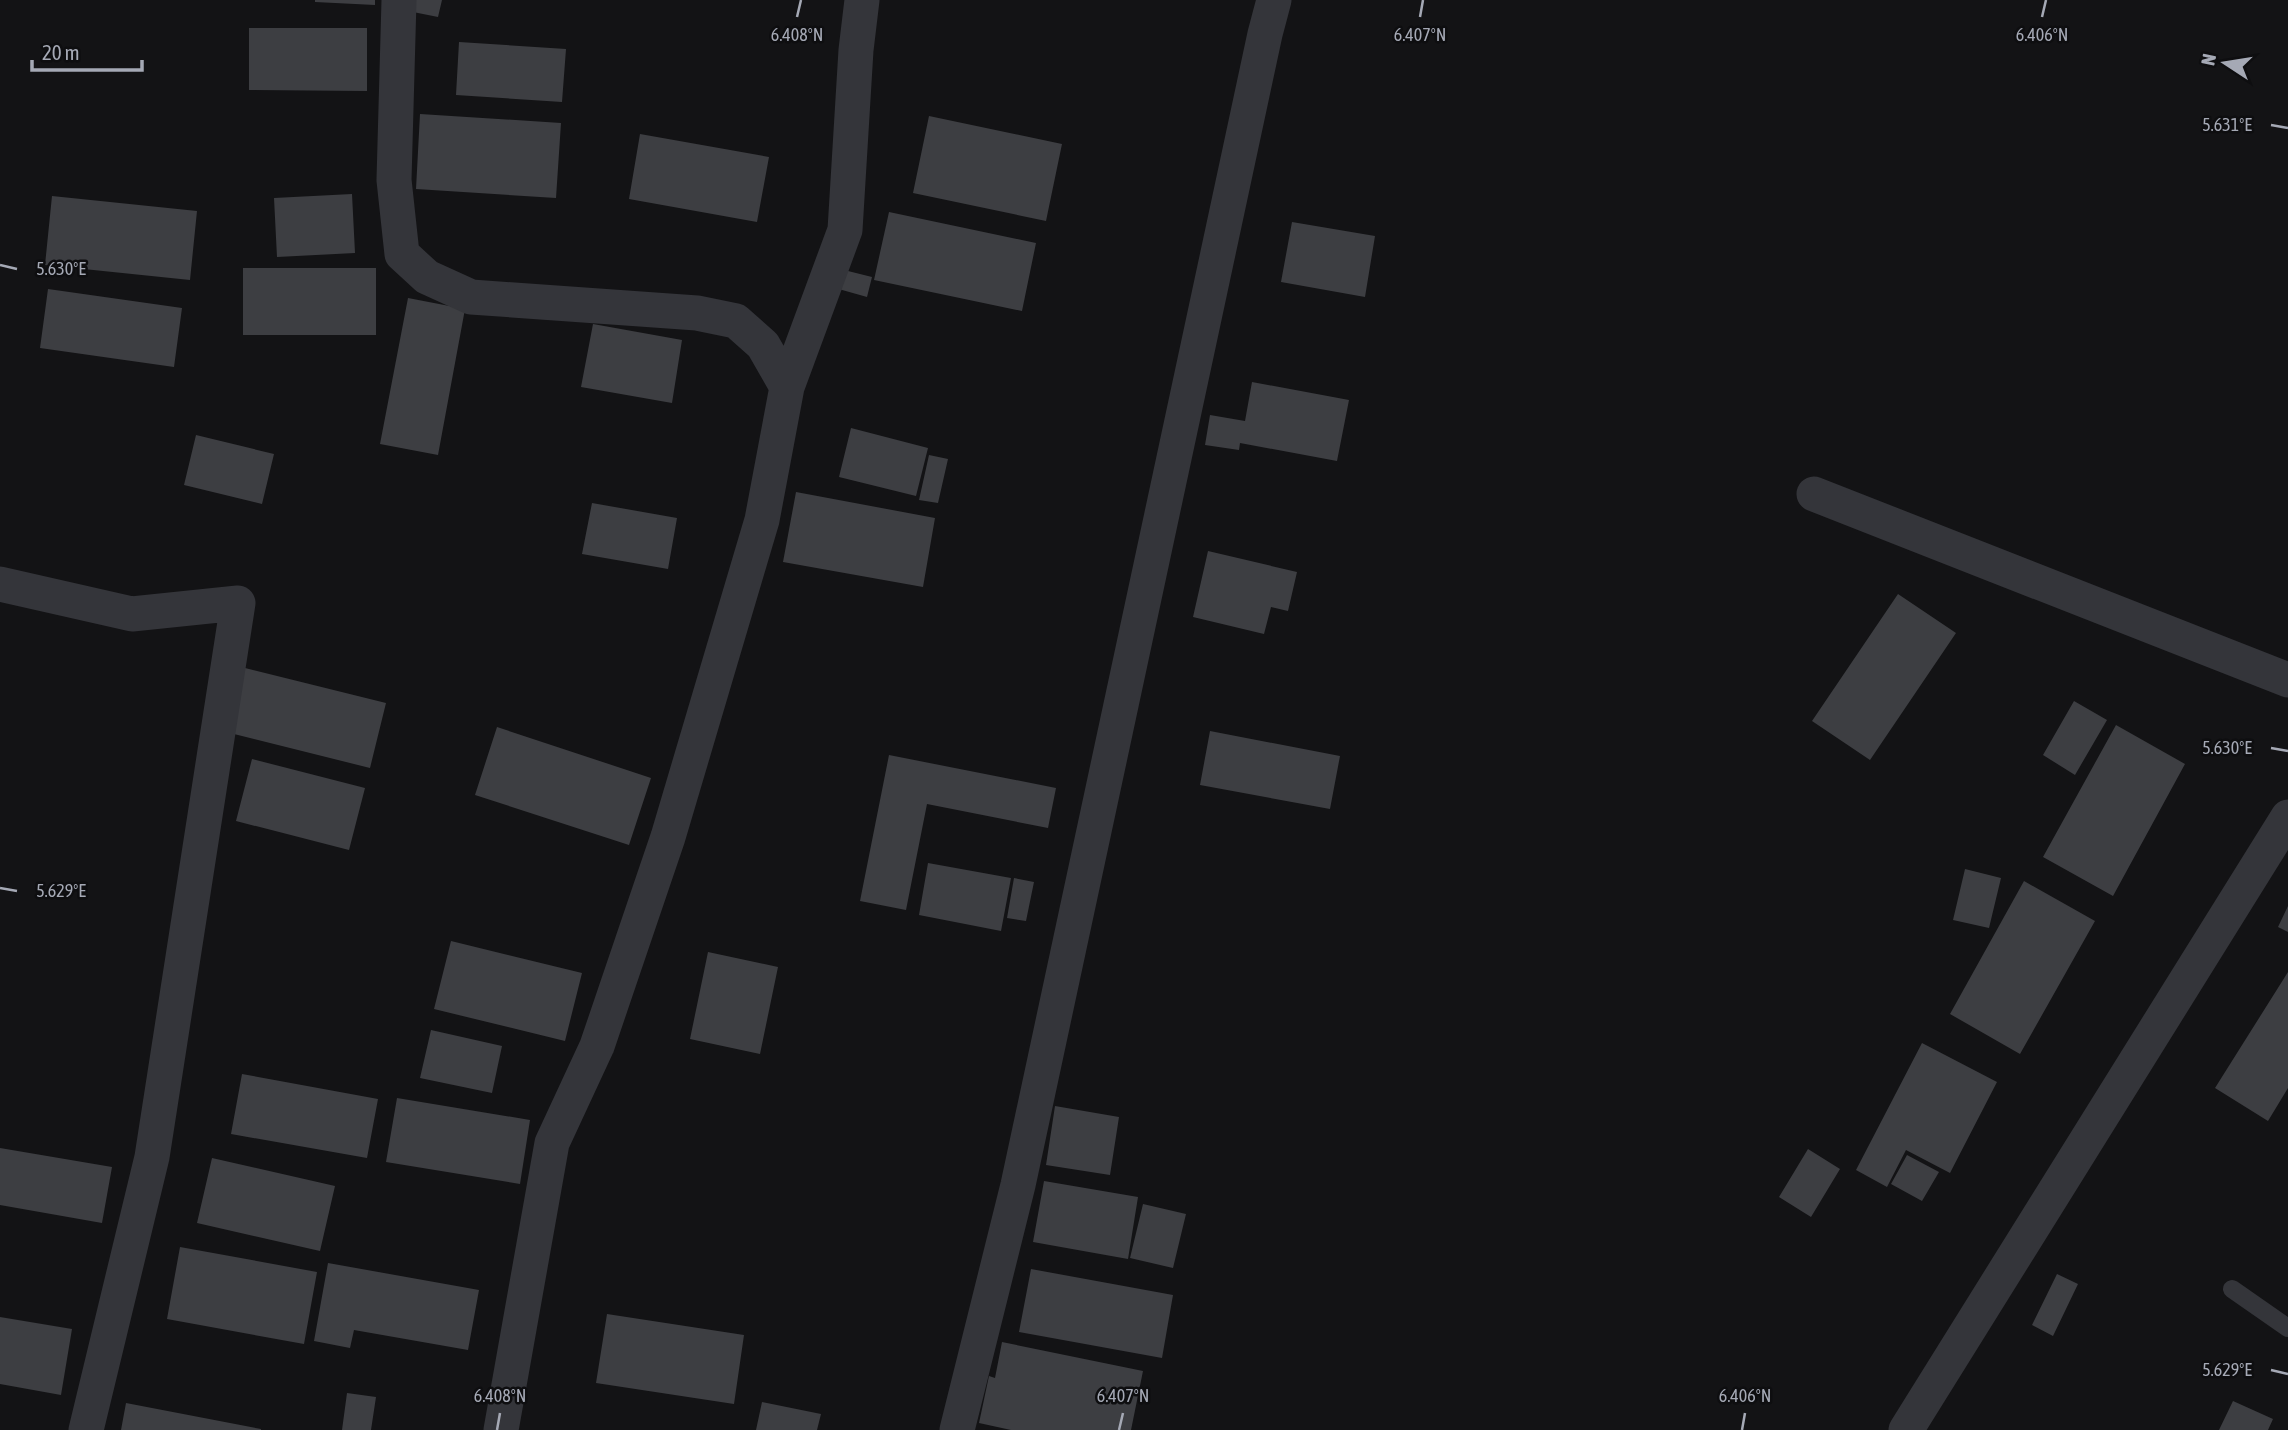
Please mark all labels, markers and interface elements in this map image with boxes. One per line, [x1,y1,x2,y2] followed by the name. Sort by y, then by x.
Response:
[771,24,823,45] text: 6.408°N
[1394,24,1446,45] text: 6.407°N
[2016,24,2068,45] text: 6.406°N
[32,28,142,72] scale bar
[2190,28,2260,98] north arrow
[42,40,80,64] text: 20 m
[2196,52,2220,67] text: N
[2202,114,2252,135] text: 5.631°E
[36,258,86,279] text: 5.630°E
[2202,737,2252,758] text: 5.630°E
[36,880,86,901] text: 5.629°E
[2202,1359,2252,1380] text: 5.629°E
[474,1385,526,1406] text: 6.408°N
[1097,1385,1149,1406] text: 6.407°N
[1719,1385,1771,1406] text: 6.406°N

